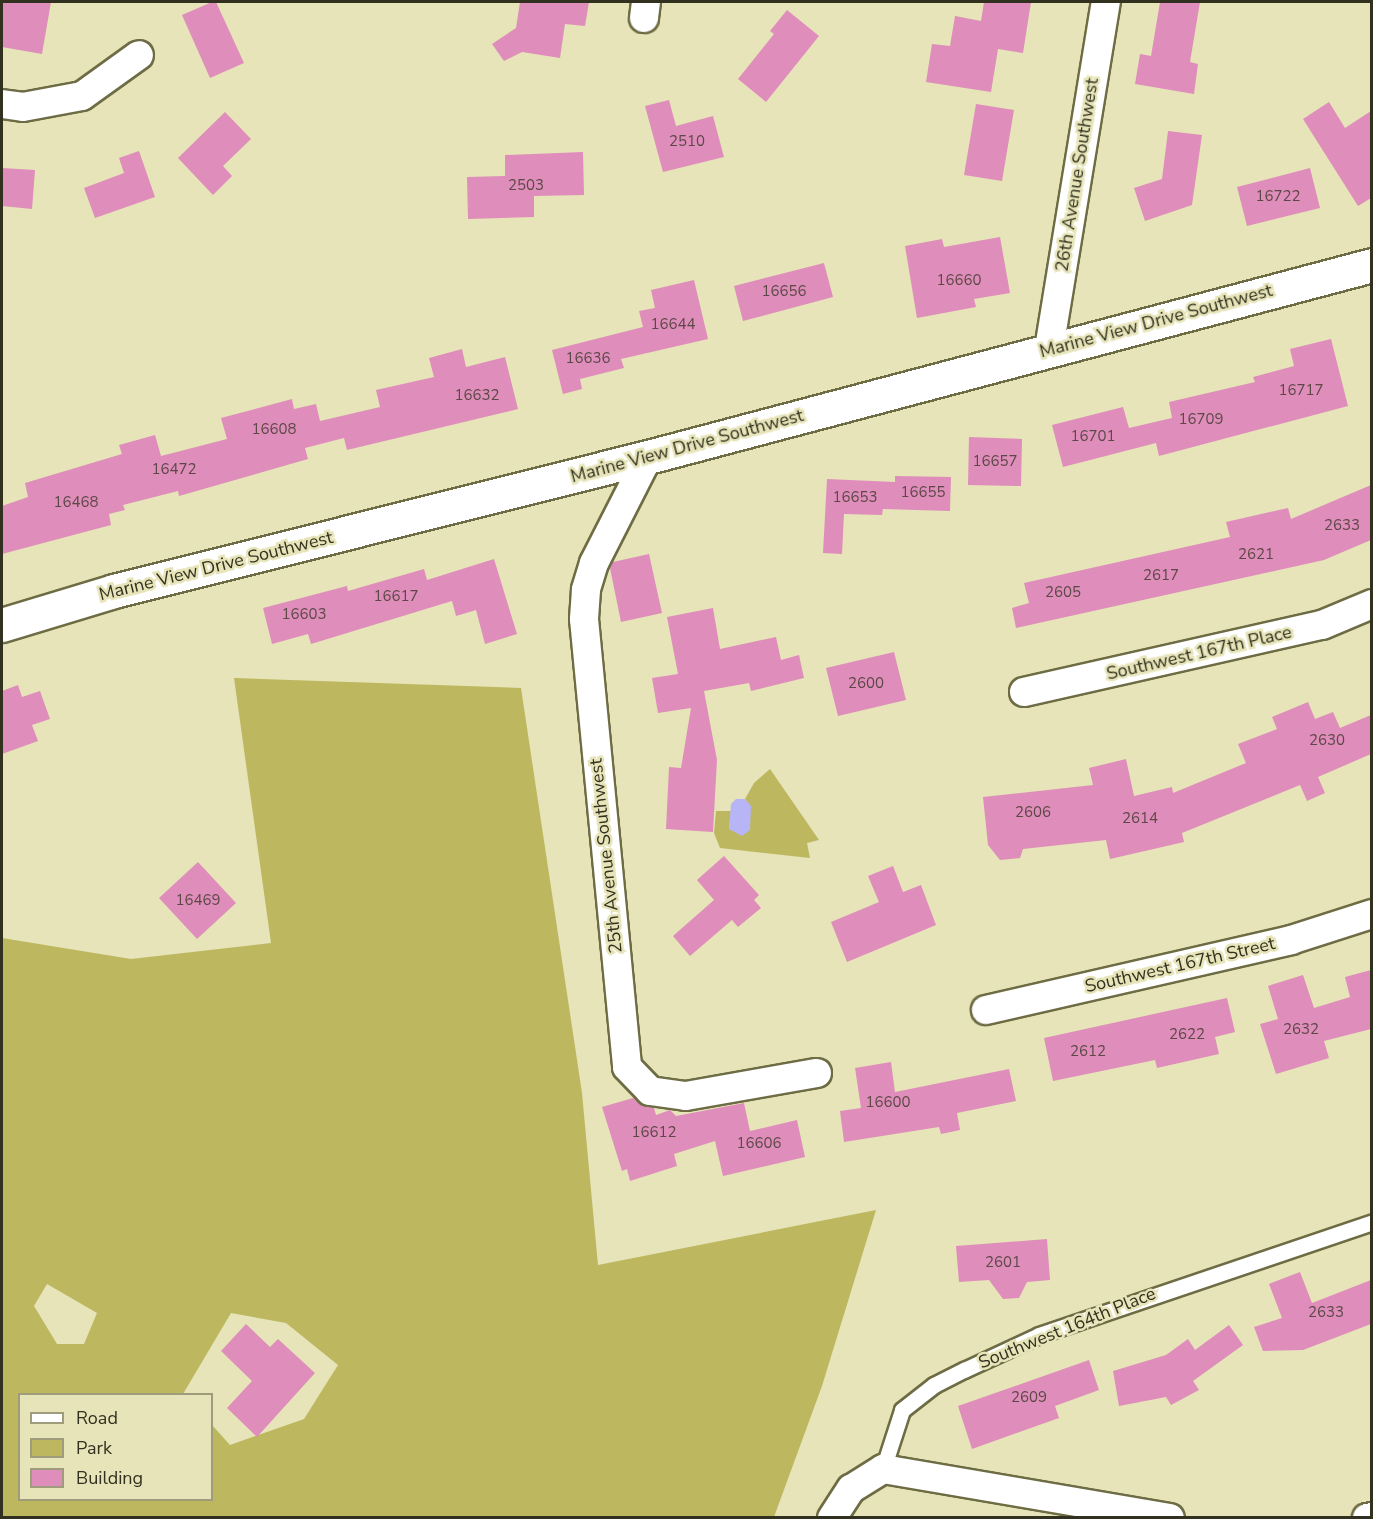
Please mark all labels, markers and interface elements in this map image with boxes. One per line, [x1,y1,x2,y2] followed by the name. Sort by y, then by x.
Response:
[1051,77,1103,273] street label: 26th Avenue Southwest
[669,133,705,151] house number: 2510
[508,177,544,195] house number: 2503
[1256,188,1300,206] house number: 16722
[937,272,981,290] house number: 16660
[1037,279,1275,363] street label: Marine View Drive Southwest
[762,283,806,301] house number: 16656
[651,316,695,334] house number: 16644
[566,350,610,368] house number: 16636
[1279,382,1323,400] house number: 16717
[455,387,499,405] house number: 16632
[568,404,806,488] street label: Marine View Drive Southwest
[1179,411,1223,429] house number: 16709
[252,421,296,439] house number: 16608
[1071,428,1115,446] house number: 16701
[973,453,1017,471] house number: 16657
[152,461,196,479] house number: 16472
[901,484,945,502] house number: 16655
[833,489,877,507] house number: 16653
[54,494,98,512] house number: 16468
[1324,517,1360,535] house number: 2633
[97,526,335,606] street label: Marine View Drive Southwest
[1238,546,1274,564] house number: 2621
[1143,567,1179,585] house number: 2617
[1045,584,1081,602] house number: 2605
[374,588,418,606] house number: 16617
[282,606,326,624] house number: 16603
[1104,621,1294,685] street label: Southwest 167th Place
[848,675,884,693] house number: 2600
[1309,732,1345,750] house number: 2630
[585,758,627,954] street label: 25th Avenue Southwest
[1015,804,1051,822] house number: 2606
[1122,810,1158,828] house number: 2614
[176,892,220,910] house number: 16469
[1083,933,1277,997] street label: Southwest 167th Street
[1283,1021,1319,1039] house number: 2632
[1169,1026,1205,1044] house number: 2622
[1070,1043,1106,1061] house number: 2612
[866,1094,910,1112] house number: 16600
[632,1124,676,1142] house number: 16612
[737,1135,781,1153] house number: 16606
[985,1254,1021,1272] house number: 2601
[975,1283,1159,1373] street label: Southwest 164th Place
[1308,1304,1344,1322] house number: 2633
[1011,1389,1047,1407] house number: 2609
[18,1393,213,1501] legend
[76,1406,118,1430] text: Road
[76,1436,112,1460] text: Park
[76,1466,143,1490] text: Building

